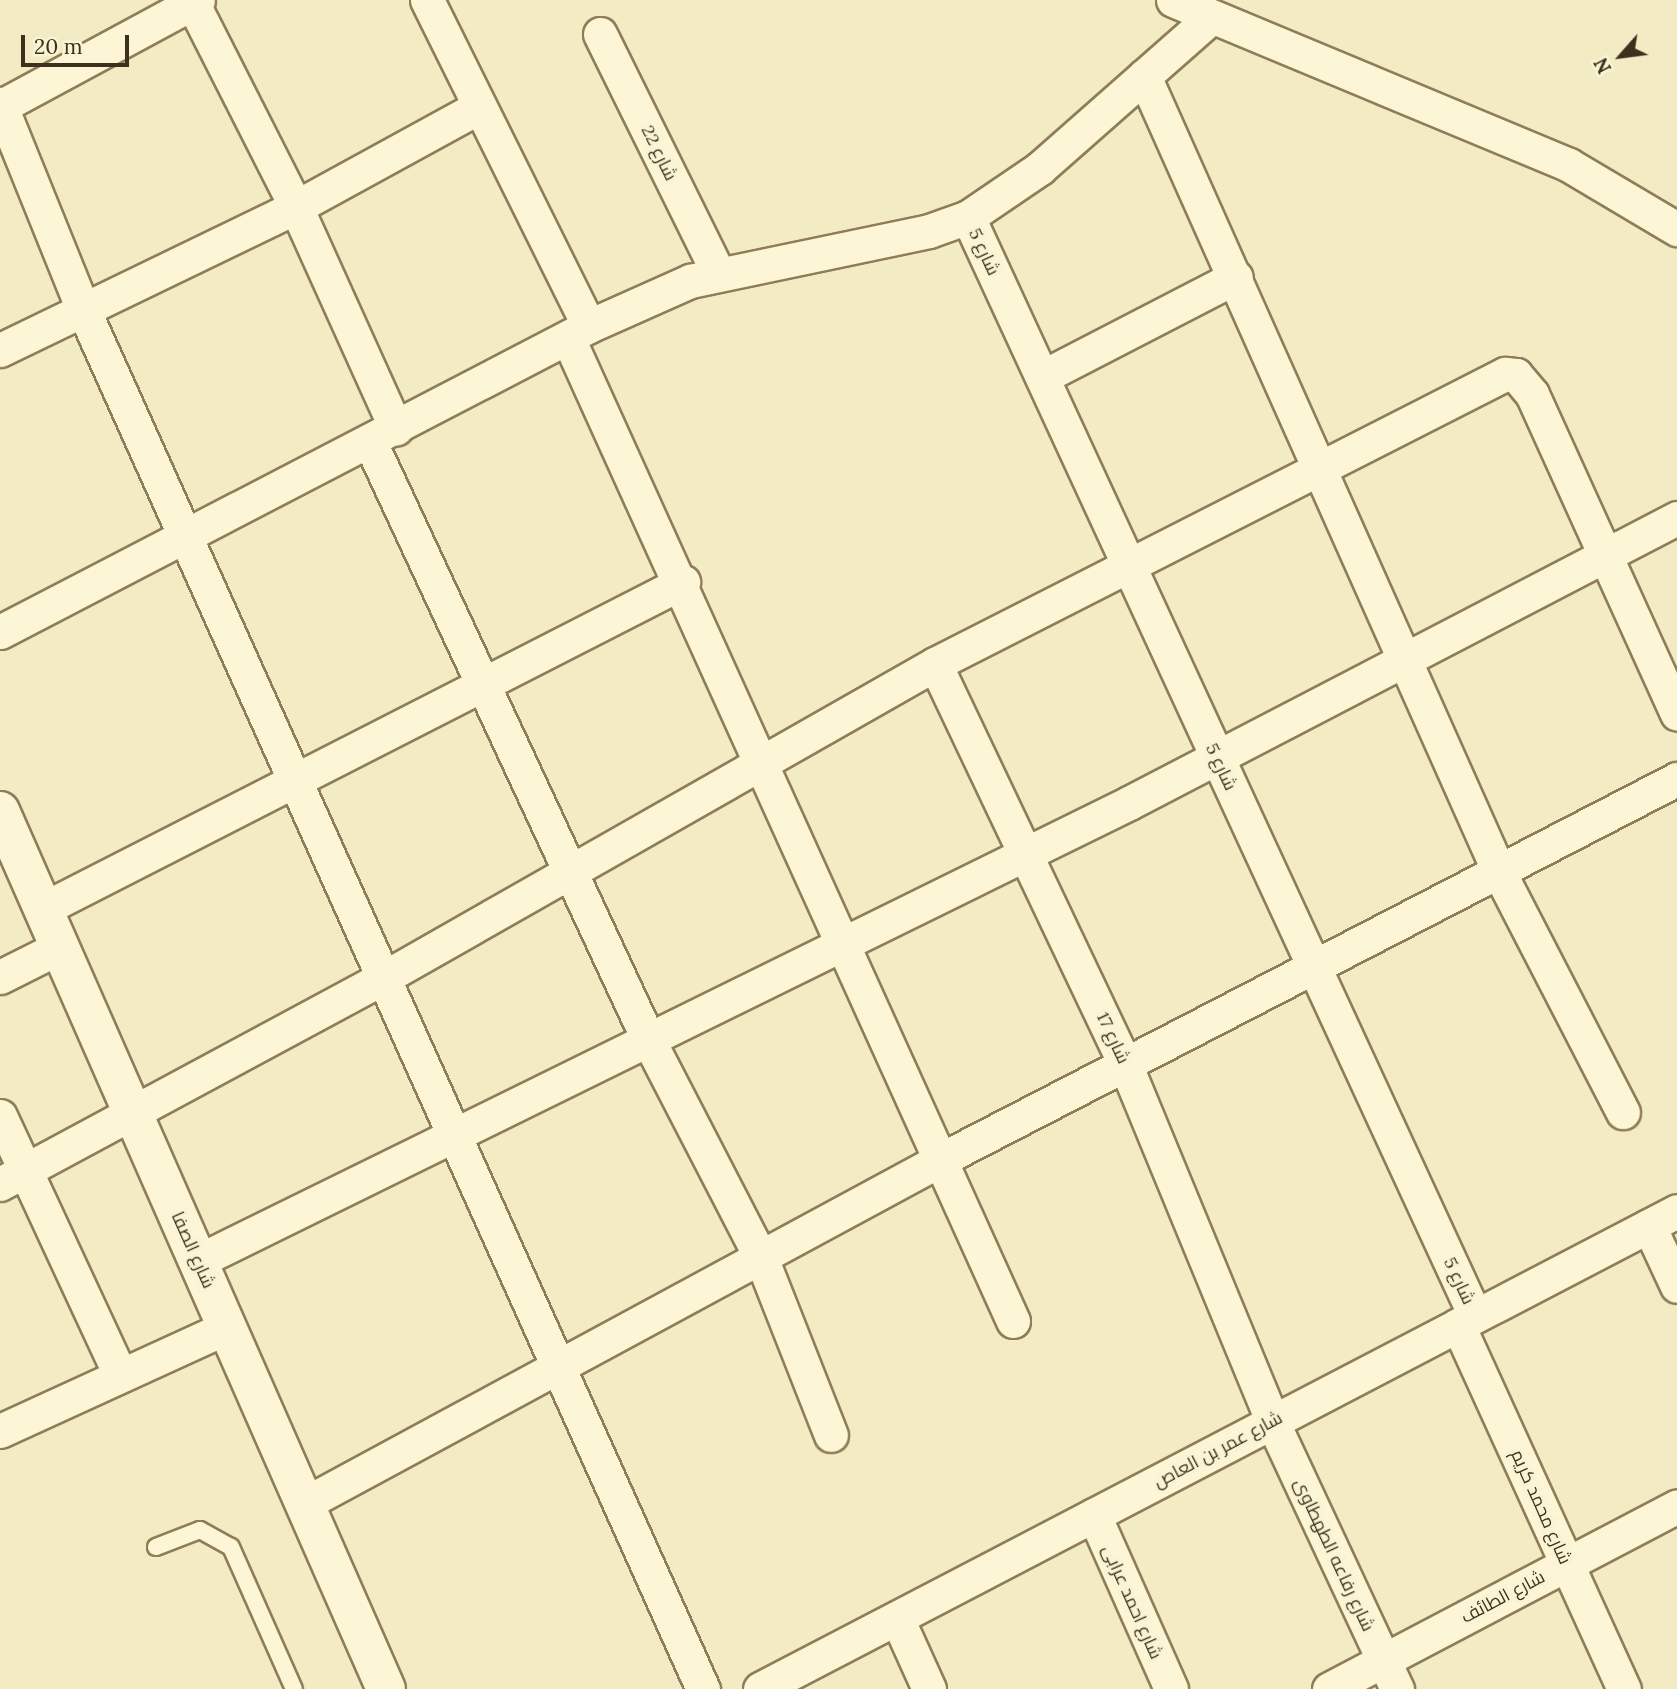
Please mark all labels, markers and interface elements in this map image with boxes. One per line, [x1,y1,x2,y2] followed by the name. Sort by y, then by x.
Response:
[24,21,133,65] scale bar
[1586,21,1656,91] north arrow
[34,33,83,60] text: 20 m
[1588,54,1617,78] text: N
[636,122,682,184] street label: شارع 22
[964,225,1004,279] street label: شارع 5
[1201,740,1241,794] street label: شارع 5
[1092,1009,1134,1067] street label: شارع 17
[167,1208,219,1292] street label: شارع الصفا
[1439,1254,1479,1308] street label: شارع 5
[1150,1407,1286,1493] street label: شارع عمر بن العاص
[1506,1446,1576,1568] street label: شارع محمد كريم
[1289,1475,1379,1635] street label: شارع رفاعه الطهطاوى
[1097,1542,1167,1662] street label: شارع احمد عرابى
[1457,1566,1549,1628] street label: شارع الطائف

